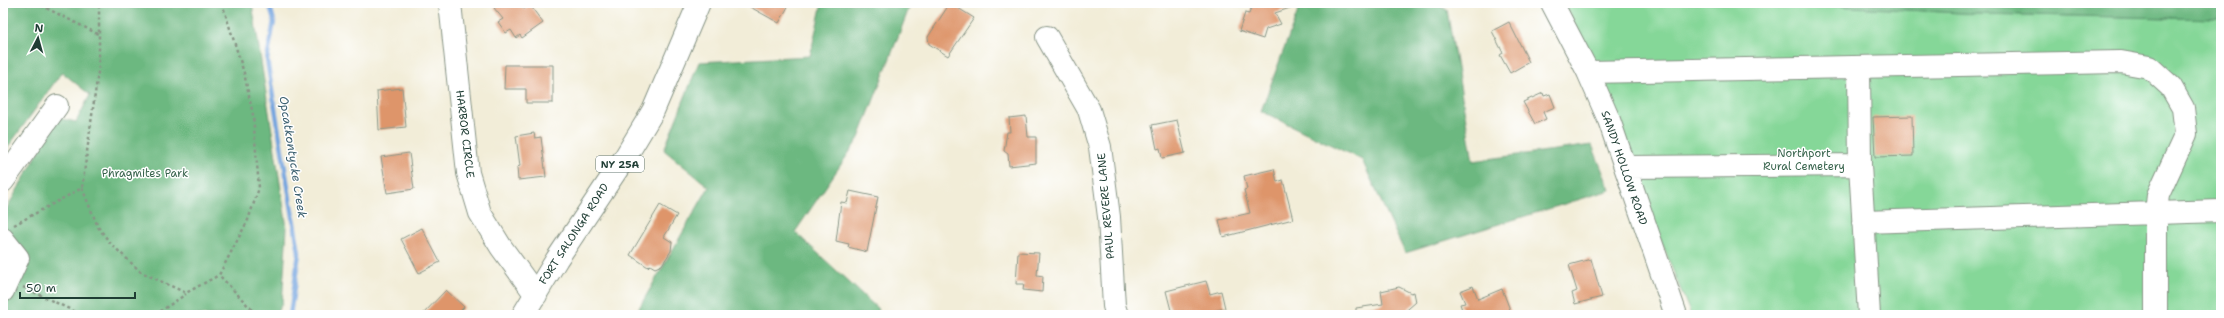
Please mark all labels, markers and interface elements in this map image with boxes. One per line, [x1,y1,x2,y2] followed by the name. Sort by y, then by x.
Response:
[18,18,58,58] north arrow
[34,21,44,36] text: N
[452,89,478,179] street label: HARBOR CIRCLE
[275,95,311,219] water label: Opcatkontycke Creek
[1597,109,1651,227] street label: SANDY HOLLOW ROAD
[1763,146,1845,174] park label: Northport Rural Cemetery
[1094,152,1118,260] street label: PAUL REVERE LANE
[596,156,644,172] road number: NY 25A
[102,166,188,181] park label: Phragmites Park
[536,180,612,288] street label: FORT SALONGA ROAD
[20,274,135,300] scale bar
[26,280,56,296] text: 50 m

